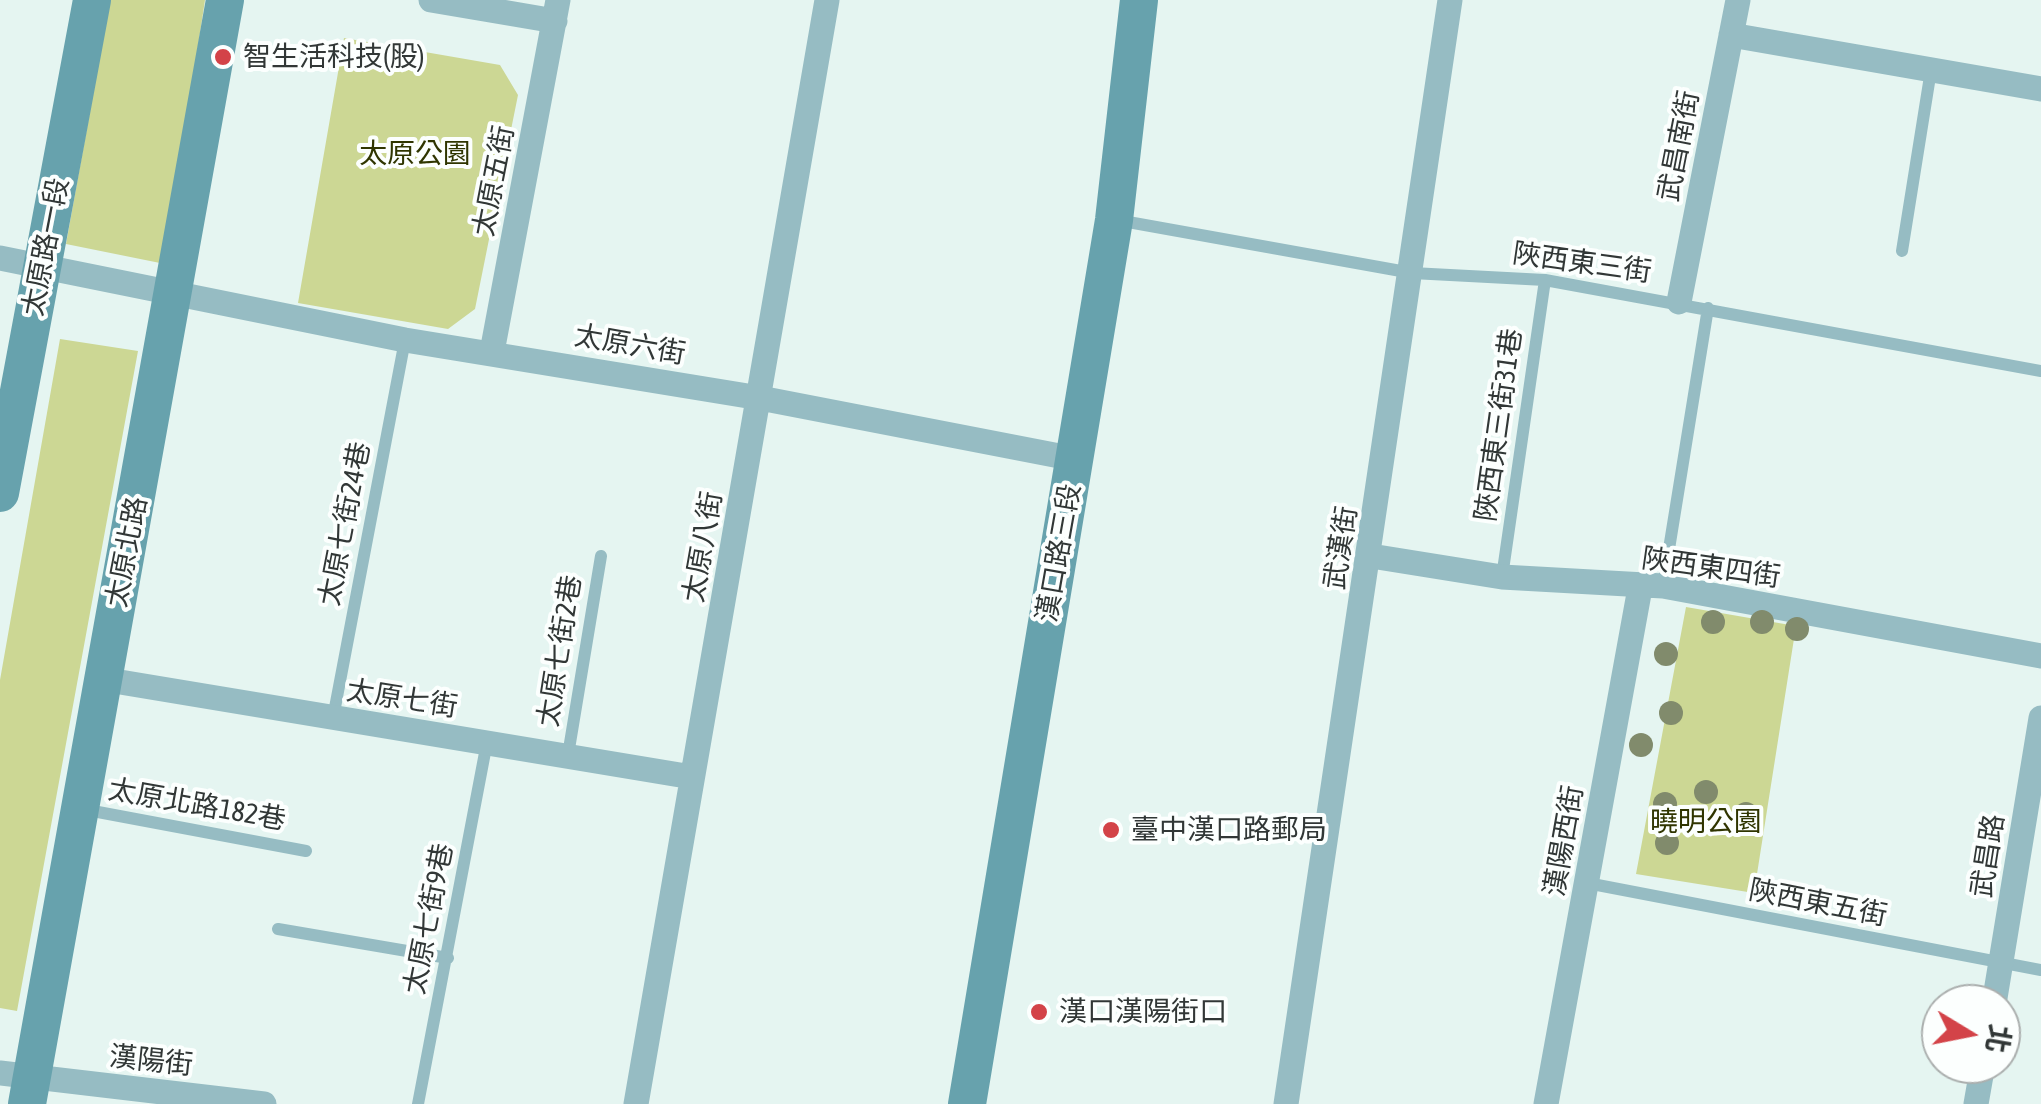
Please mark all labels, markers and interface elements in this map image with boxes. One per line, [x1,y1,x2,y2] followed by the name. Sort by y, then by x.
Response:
[243,40,424,74] place label: 智生活科技(股)
[212,46,234,68] marker: 智生活科技(股)
[1652,88,1706,204] street label: 武昌南街
[467,123,521,239] street label: 太原五街
[359,137,471,171] park label: 太原公園
[16,175,76,319] street label: 太原路一段
[1510,237,1654,289] street label: 陜西東三街
[572,319,688,371] street label: 太原六街
[1469,326,1529,524] street label: 陜西東三街31巷
[313,439,377,609] street label: 太原七街24巷
[1030,481,1088,625] street label: 漢口路三段
[677,489,729,605] street label: 太原八街
[100,494,154,610] street label: 太原北路
[1318,504,1364,592] street label: 武漢街
[1639,542,1783,594] street label: 陜西東四街
[531,573,589,729] street label: 太原七街2巷
[344,674,460,724] street label: 太原七街
[106,773,288,837] street label: 太原北路182巷
[1538,783,1590,899] street label: 漢陽西街
[1650,805,1762,839] park label: 曉明公園
[1965,812,2011,900] street label: 武昌路
[1131,813,1327,847] place label: 臺中漢口路郵局
[1100,819,1122,841] marker: 臺中漢口路郵局
[398,841,460,997] street label: 太原七街9巷
[1746,873,1890,933] street label: 陝西東五街
[1921,984,2021,1084] north arrow
[1059,995,1227,1029] place label: 漢口漢陽街口
[1028,1001,1050,1023] marker: 漢口漢陽街口
[1980,1022,2017,1055] text: 北
[107,1040,195,1082] street label: 漢陽街

